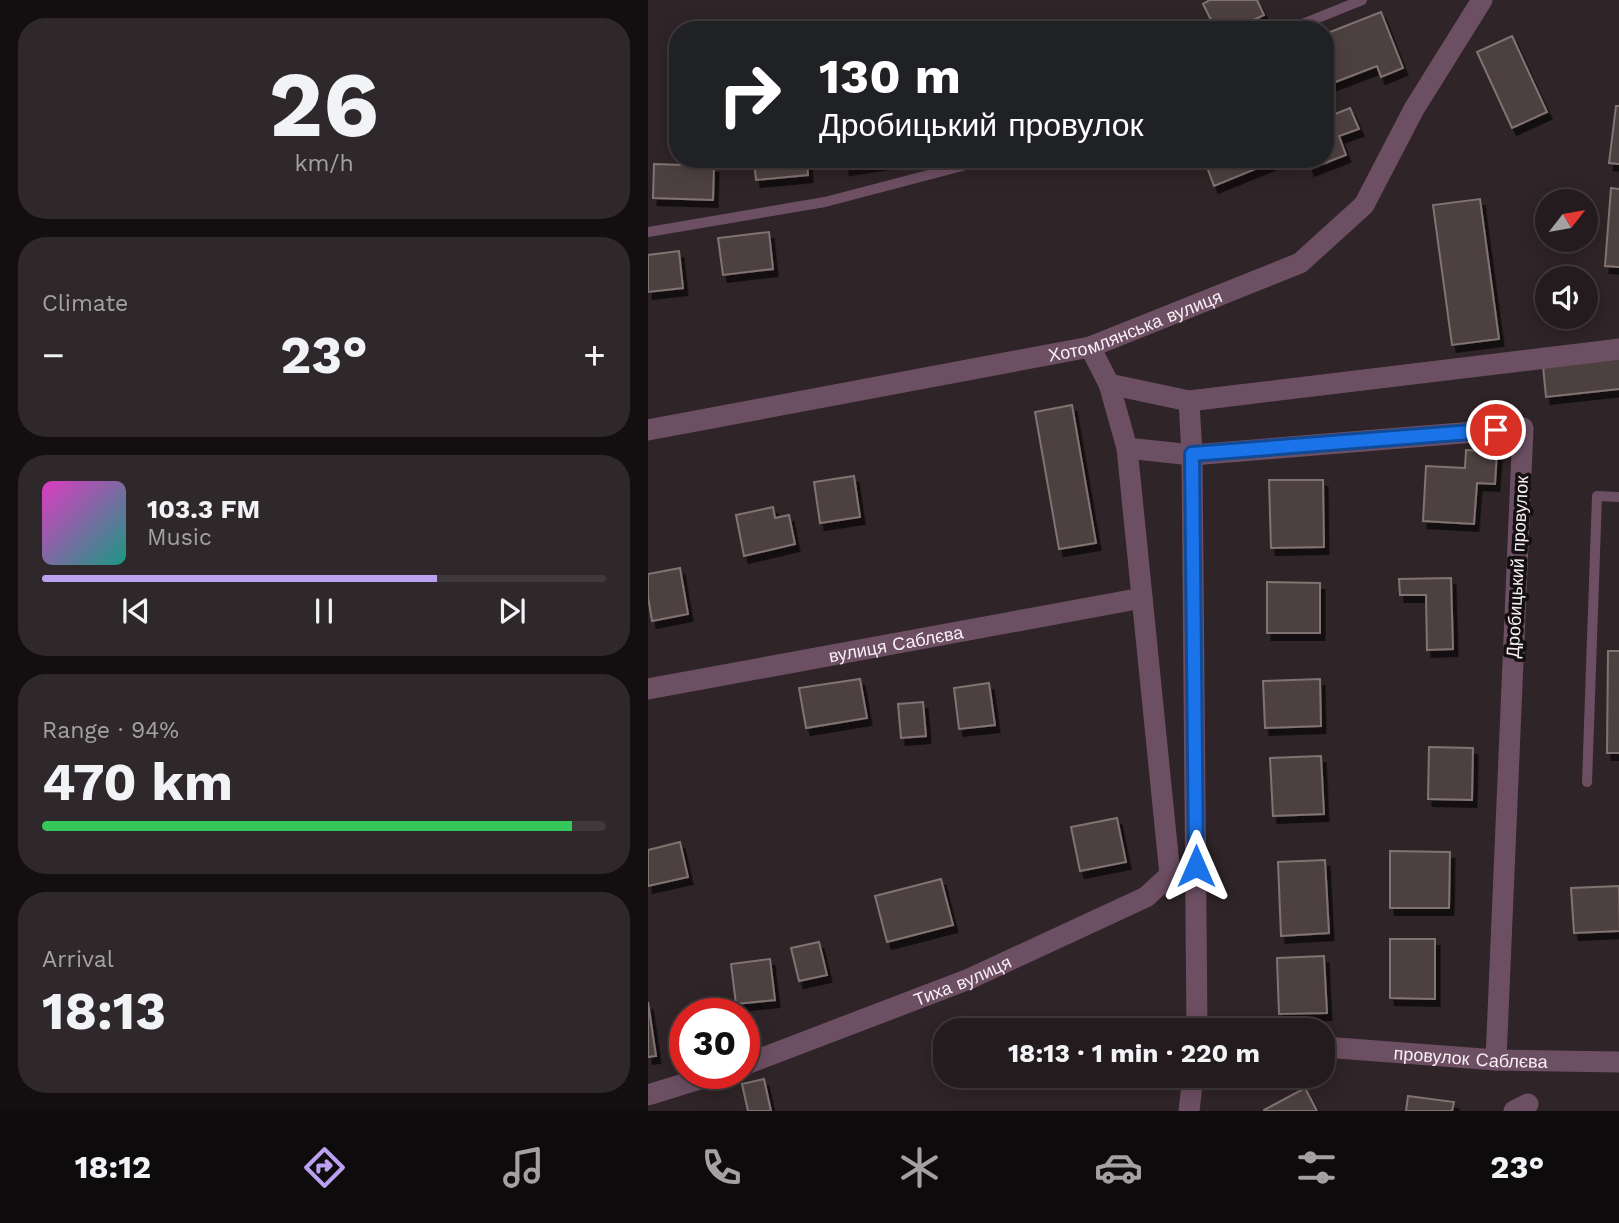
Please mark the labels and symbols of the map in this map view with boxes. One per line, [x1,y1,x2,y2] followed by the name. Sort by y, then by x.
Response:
[1535,189,1598,252] north arrow
[1046,285,1225,365] street label: Хотомлянська вулиця
[1466,400,1526,460] pin
[1502,475,1532,659] street label: Дробицький провулок
[827,620,966,666] street label: вулиця Саблєва
[1159,829,1233,903] position arrow
[910,951,1014,1010] street label: Тиха вулиця
[669,998,760,1089] speed limit sign: 30
[1393,1042,1549,1071] street label: провулок Саблєва

